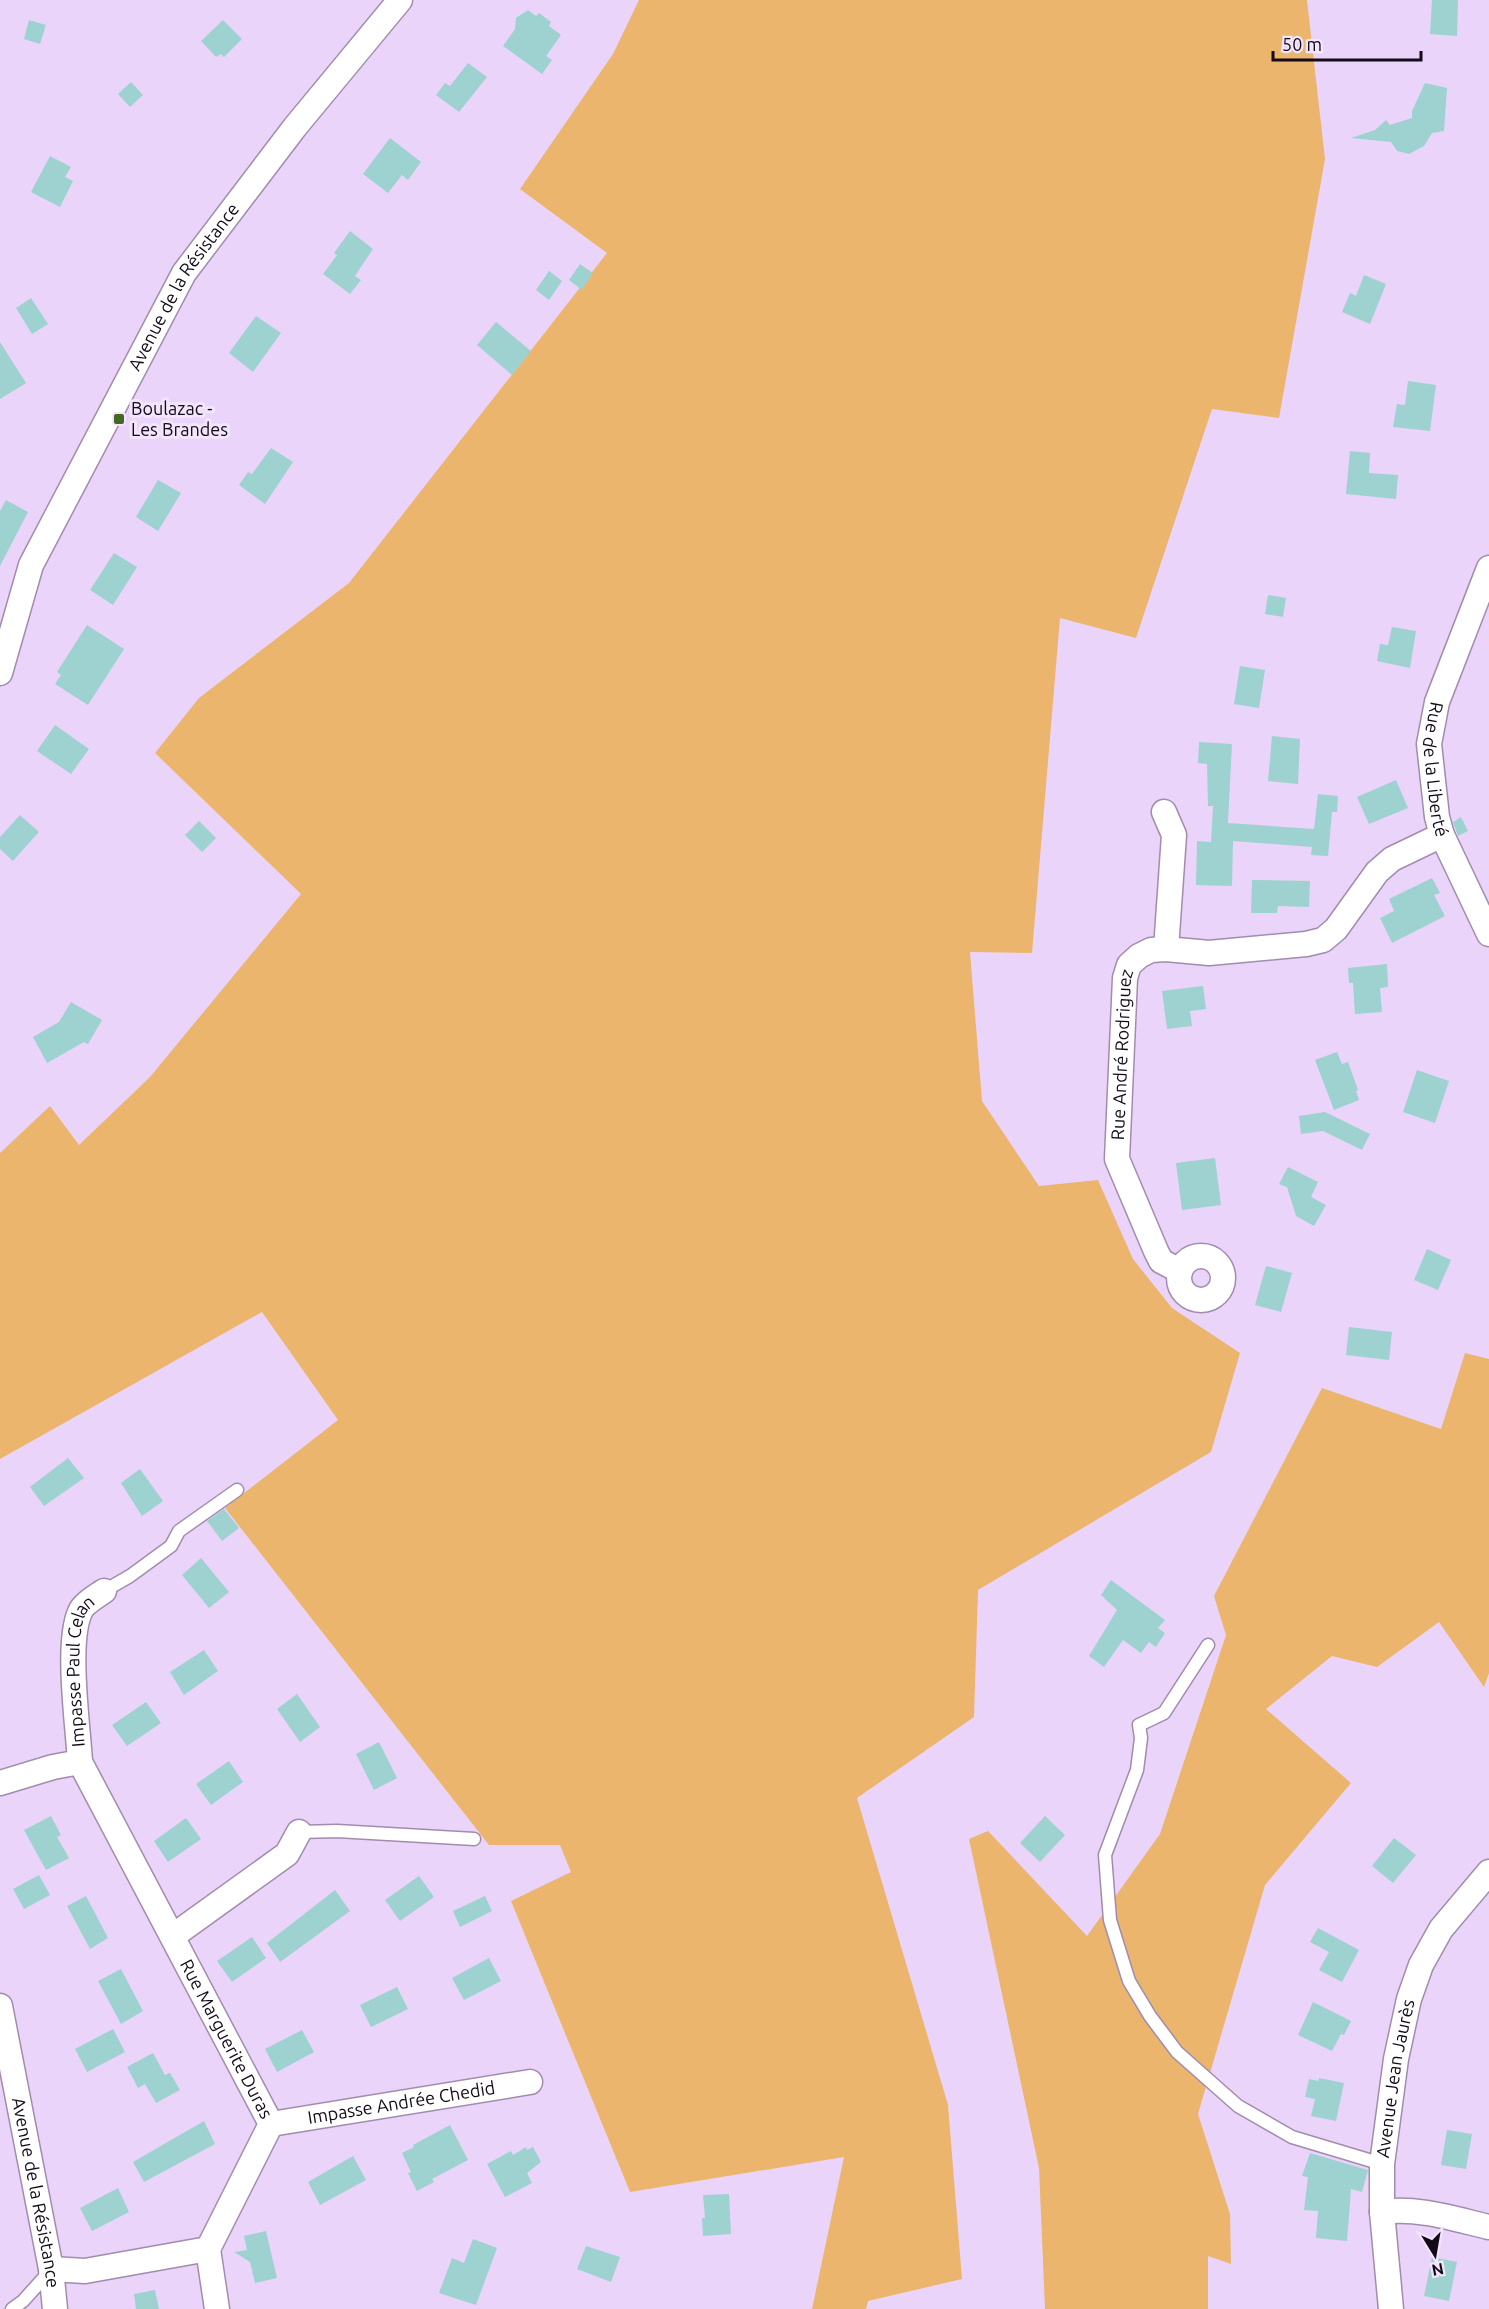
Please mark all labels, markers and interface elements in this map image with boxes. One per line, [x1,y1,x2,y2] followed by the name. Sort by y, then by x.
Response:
[1273,24,1422,62] scale bar
[1282,34,1322,54] text: 50 m
[124,199,242,374] street label: Avenue de la Résistance
[131,398,228,439] place label: Boulazac - Les Brandes
[112,412,126,426] marker: Boulazac - Les Brandes
[1419,701,1453,839] street label: Rue de la Liberté
[1107,966,1136,1141] street label: Rue André Rodriguez
[62,1591,98,1748] street label: Impasse Paul Celan
[177,1956,277,2122] street label: Rue Marguerite Duras
[1372,1997,1418,2159] street label: Avenue Jean Jaurès
[306,2077,496,2127] street label: Impasse Andrée Chedid
[9,2095,64,2289] street label: Avenue de la Résistance
[1405,2225,1465,2285] north arrow
[1430,2260,1445,2280] text: N

